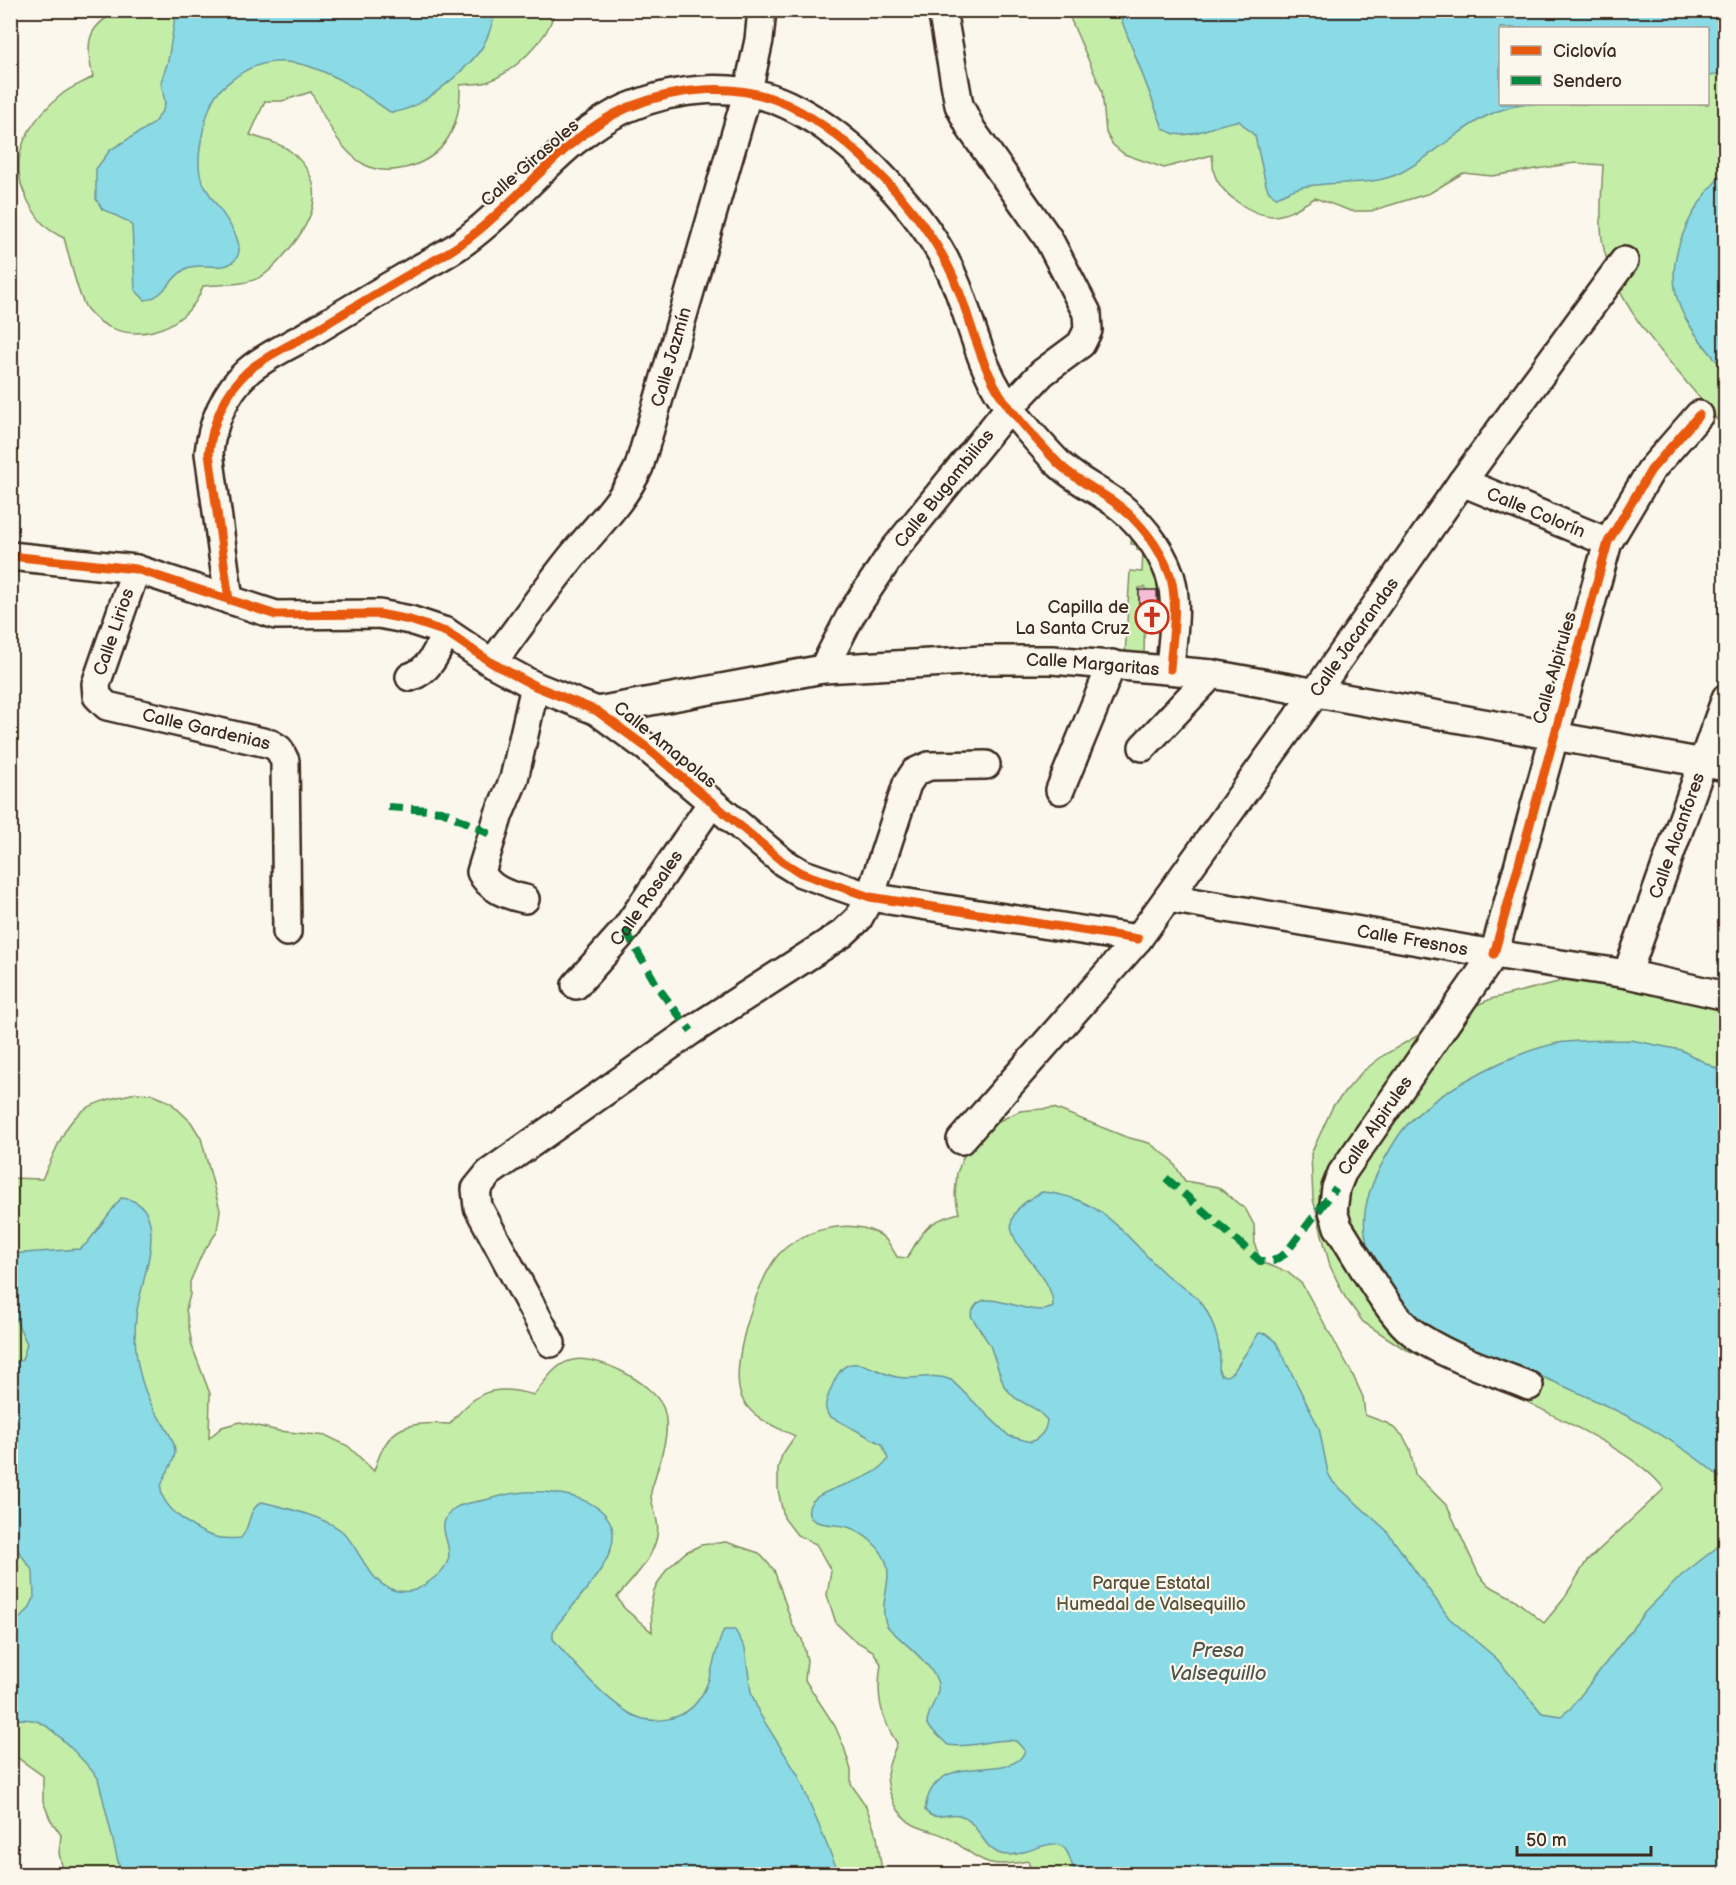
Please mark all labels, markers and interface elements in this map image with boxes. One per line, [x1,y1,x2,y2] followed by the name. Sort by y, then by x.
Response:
[1499,27,1709,105] legend
[1553,41,1617,62] text: Ciclovía
[1553,71,1622,92] text: Sendero
[477,115,583,211] street label: Calle Girasoles
[647,305,695,409] street label: Calle Jazmín
[890,425,998,552] street label: Calle Bugambilias
[1484,483,1588,542] street label: Calle Colorín
[1305,573,1403,701] street label: Calle Jacarandas
[89,586,139,678] street label: Calle Lirios
[1015,597,1129,639] place label: Capilla de La Santa Cruz
[1134,599,1170,635] church icon: Capilla de La Santa Cruz
[1529,609,1581,727] street label: Calle Alpirules
[1026,650,1160,680] street label: Calle Margaritas
[609,697,721,793] street label: Calle Amapolas
[140,704,273,754] street label: Calle Gardenias
[1644,770,1709,901] street label: Calle Alcanfores
[605,846,687,950] street label: Calle Rosales
[1355,920,1470,960] street label: Calle Fresnos
[1333,1072,1417,1179] street label: Calle Alpirules
[1056,1573,1246,1615] park label: Parque Estatal Humedal de Valsequillo
[1170,1639,1266,1686] water label: Presa Valsequillo
[1517,1819,1650,1857] scale bar
[1526,1830,1567,1851] text: 50 m

